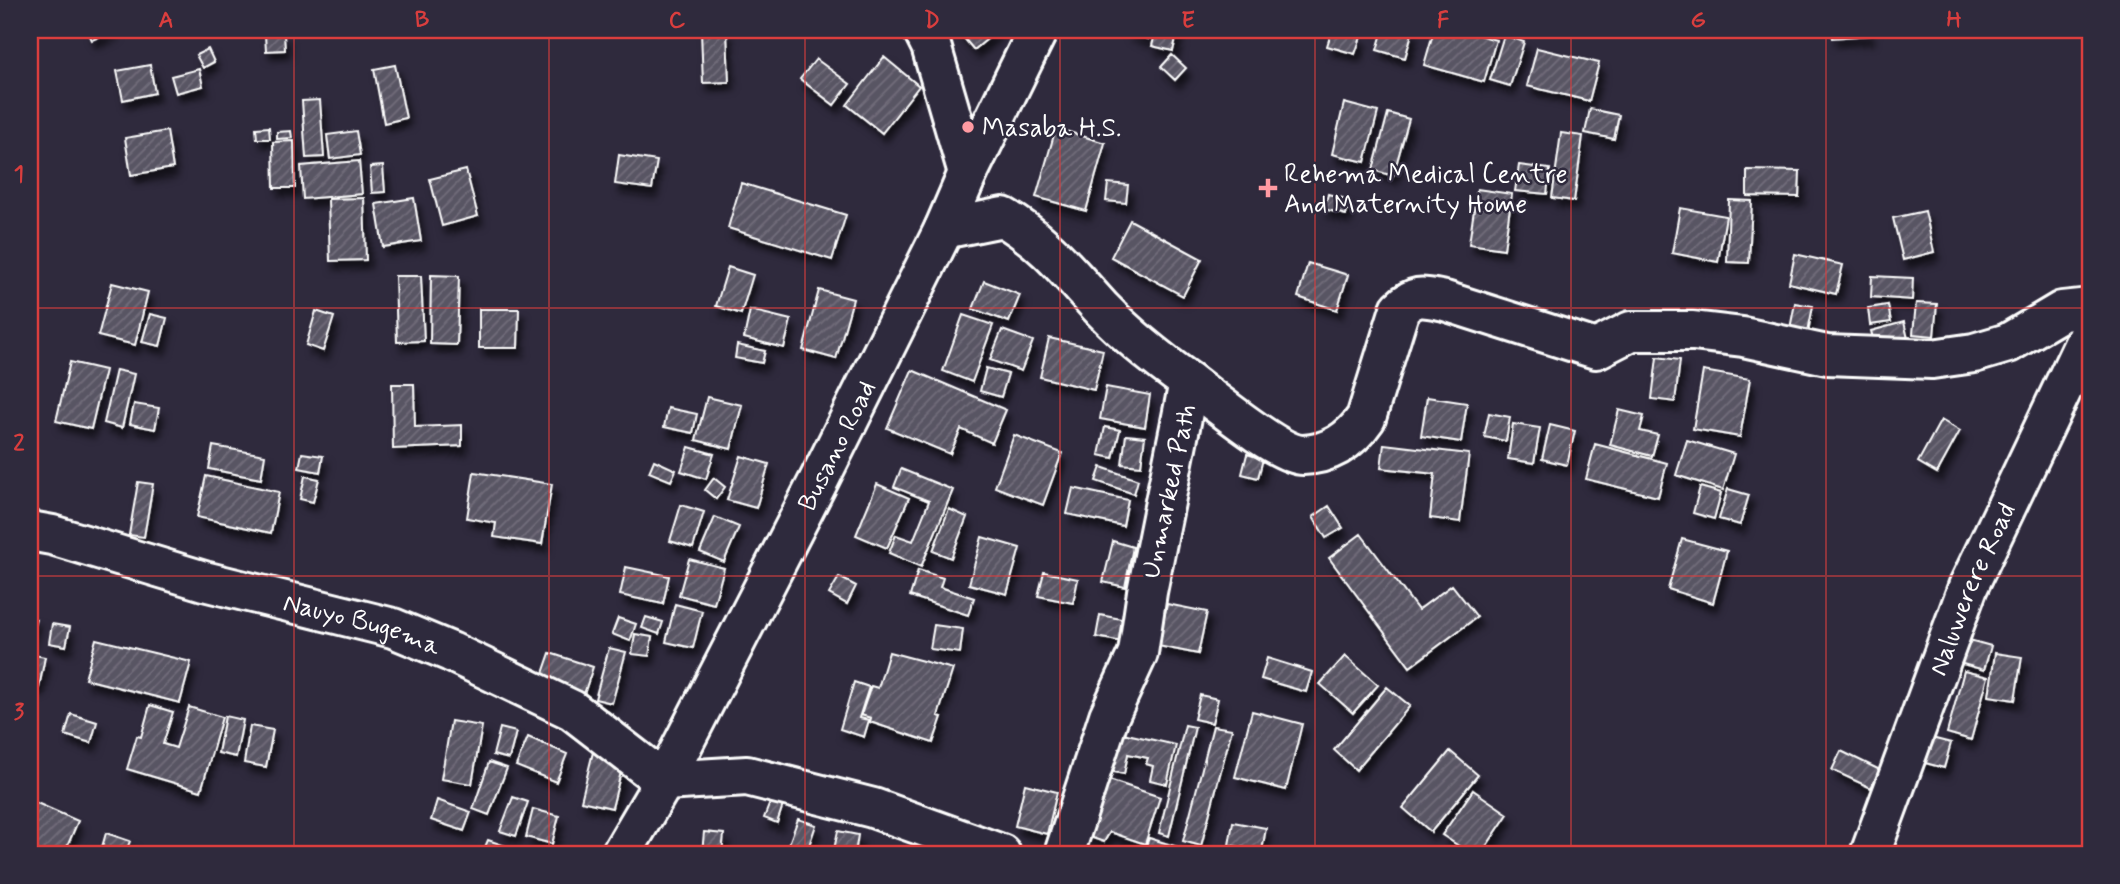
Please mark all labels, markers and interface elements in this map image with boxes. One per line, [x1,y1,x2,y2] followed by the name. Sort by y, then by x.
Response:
[158,6,174,36] text: A
[415,6,430,36] text: B
[669,6,686,36] text: C
[924,6,940,36] text: D
[1181,6,1195,36] text: E
[1437,6,1449,36] text: F
[1690,6,1706,36] text: G
[1946,6,1962,36] text: H
[982,112,1121,146] place label: Masaba H.S.
[960,119,976,135] marker: Masaba H.S.
[1284,158,1567,222] place label: Rehema Medical Centre And Maternity Home
[14,160,24,190] text: 1
[1258,178,1278,198] marker: Rehema Medical Centre And Maternity Home
[791,375,885,517] street label: Busano Road
[1135,401,1205,582] street label: Unmarked Path
[13,429,25,459] text: 2
[1922,498,2025,681] street label: Naluwerere Road
[280,586,446,665] street label: Nauyo Bugema
[14,698,25,728] text: 3

